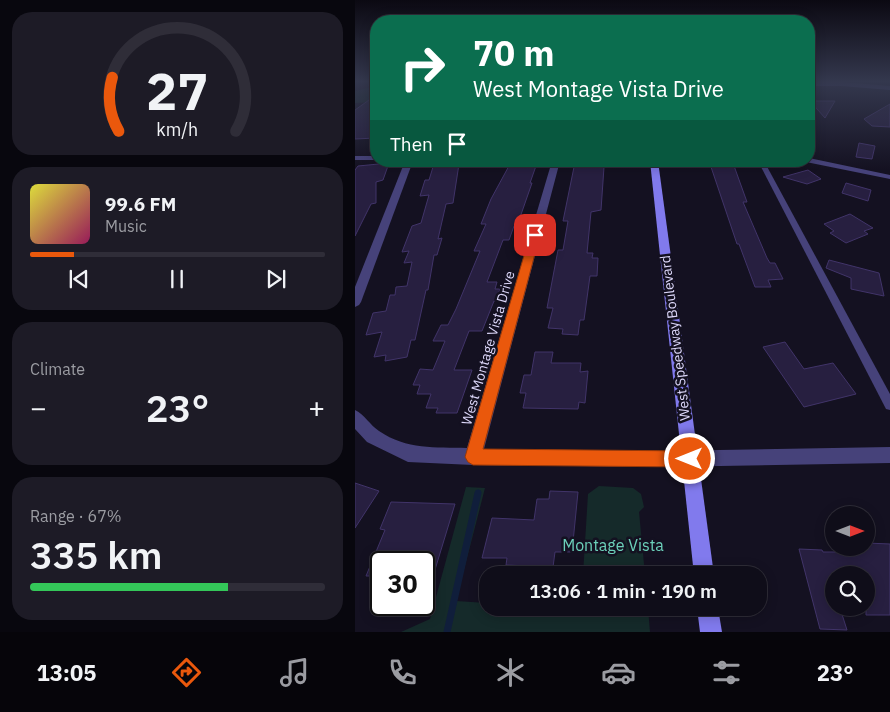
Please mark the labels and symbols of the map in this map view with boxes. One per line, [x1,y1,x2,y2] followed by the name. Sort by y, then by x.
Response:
[514,214,556,256] pin
[656,254,694,422] street label: West Speedway Boulevard
[457,268,519,427] street label: West Montage Vista Drive
[663,432,715,484] position arrow
[825,506,875,556] north arrow
[562,535,664,555] park label: Montage Vista
[370,551,435,616] speed limit sign: 30

